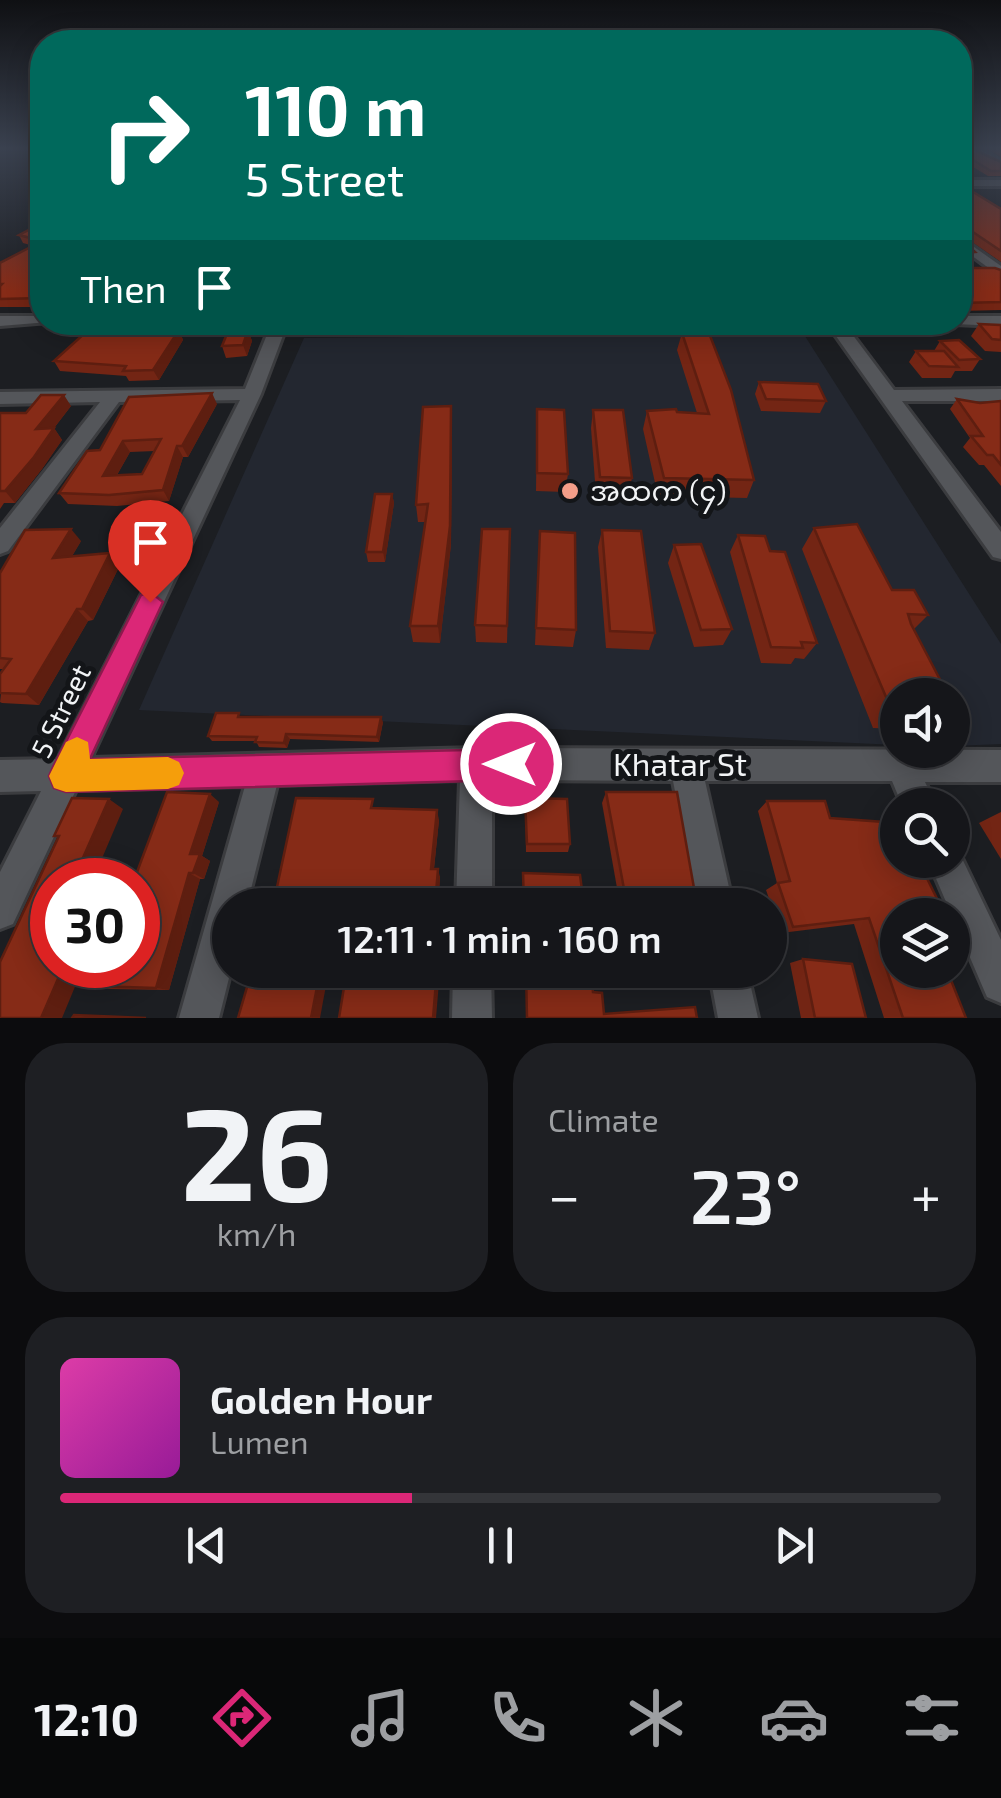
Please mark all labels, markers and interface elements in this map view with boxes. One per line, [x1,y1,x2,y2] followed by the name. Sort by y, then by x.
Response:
[245,66,426,150] text: 110 m
[80,70,210,200] icon: right
[245,151,404,205] text: 5 Street
[187,260,242,315] icon: arrive
[80,265,167,311] text: Then
[590,473,727,514] place label: အထက (၄)
[559,480,581,502] marker: အထက (၄)
[108,500,193,603] pin
[123,515,178,570] icon: arrive
[23,659,97,763] street label: 5 Street
[880,678,970,988] map controls
[880,678,970,768] button: sound
[459,712,563,816] position arrow
[613,744,747,782] street label: Khatar St
[880,788,970,878] button: search
[30,858,160,988] speed limit sign: 30
[880,898,970,988] button: layers
[337,915,662,961] text: 12:11 · 1 min · 160 m
[180,1071,333,1227] text: 26
[548,1100,659,1138] text: Climate
[690,1149,801,1239] text: 23°
[548,1161,580,1227] text: −
[911,1161,941,1227] text: +
[217,1214,296,1252] text: km/h
[210,1376,432,1422] text: Golden Hour
[210,1422,309,1460] text: Lumen
[179,1518,234,1573] icon: previous
[473,1518,528,1573] icon: pause
[767,1518,822,1573] icon: next
[207,1683,277,1753] icon: directions
[345,1683,415,1753] icon: music
[483,1683,553,1753] icon: phone
[621,1683,691,1753] icon: climate
[759,1683,829,1753] icon: car
[897,1683,967,1753] icon: filters
[34,1691,139,1745] text: 12:10

